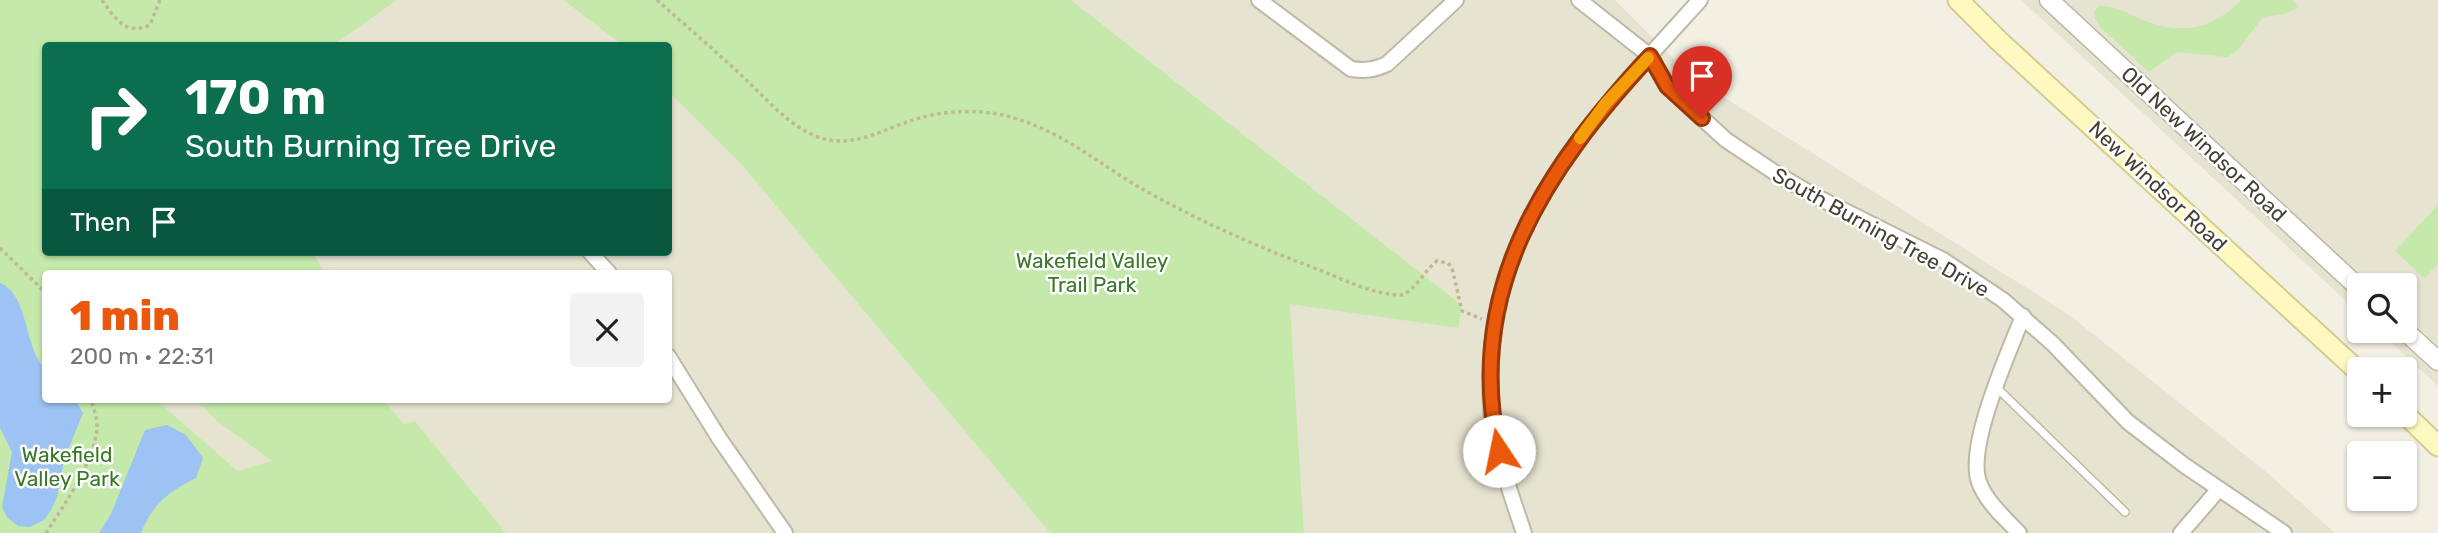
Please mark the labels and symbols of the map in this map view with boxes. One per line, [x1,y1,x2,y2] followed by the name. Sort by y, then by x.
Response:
[1672,46,1732,118] pin
[2116,61,2292,227] street label: Old New Windsor Road
[2083,115,2233,257] street label: New Windsor Road
[1768,162,1994,302] street label: South Burning Tree Drive
[1016,248,1169,297] park label: Wakefield Valley Trail Park
[1462,414,1536,488] position arrow
[14,442,120,491] park label: Wakefield Valley Park

